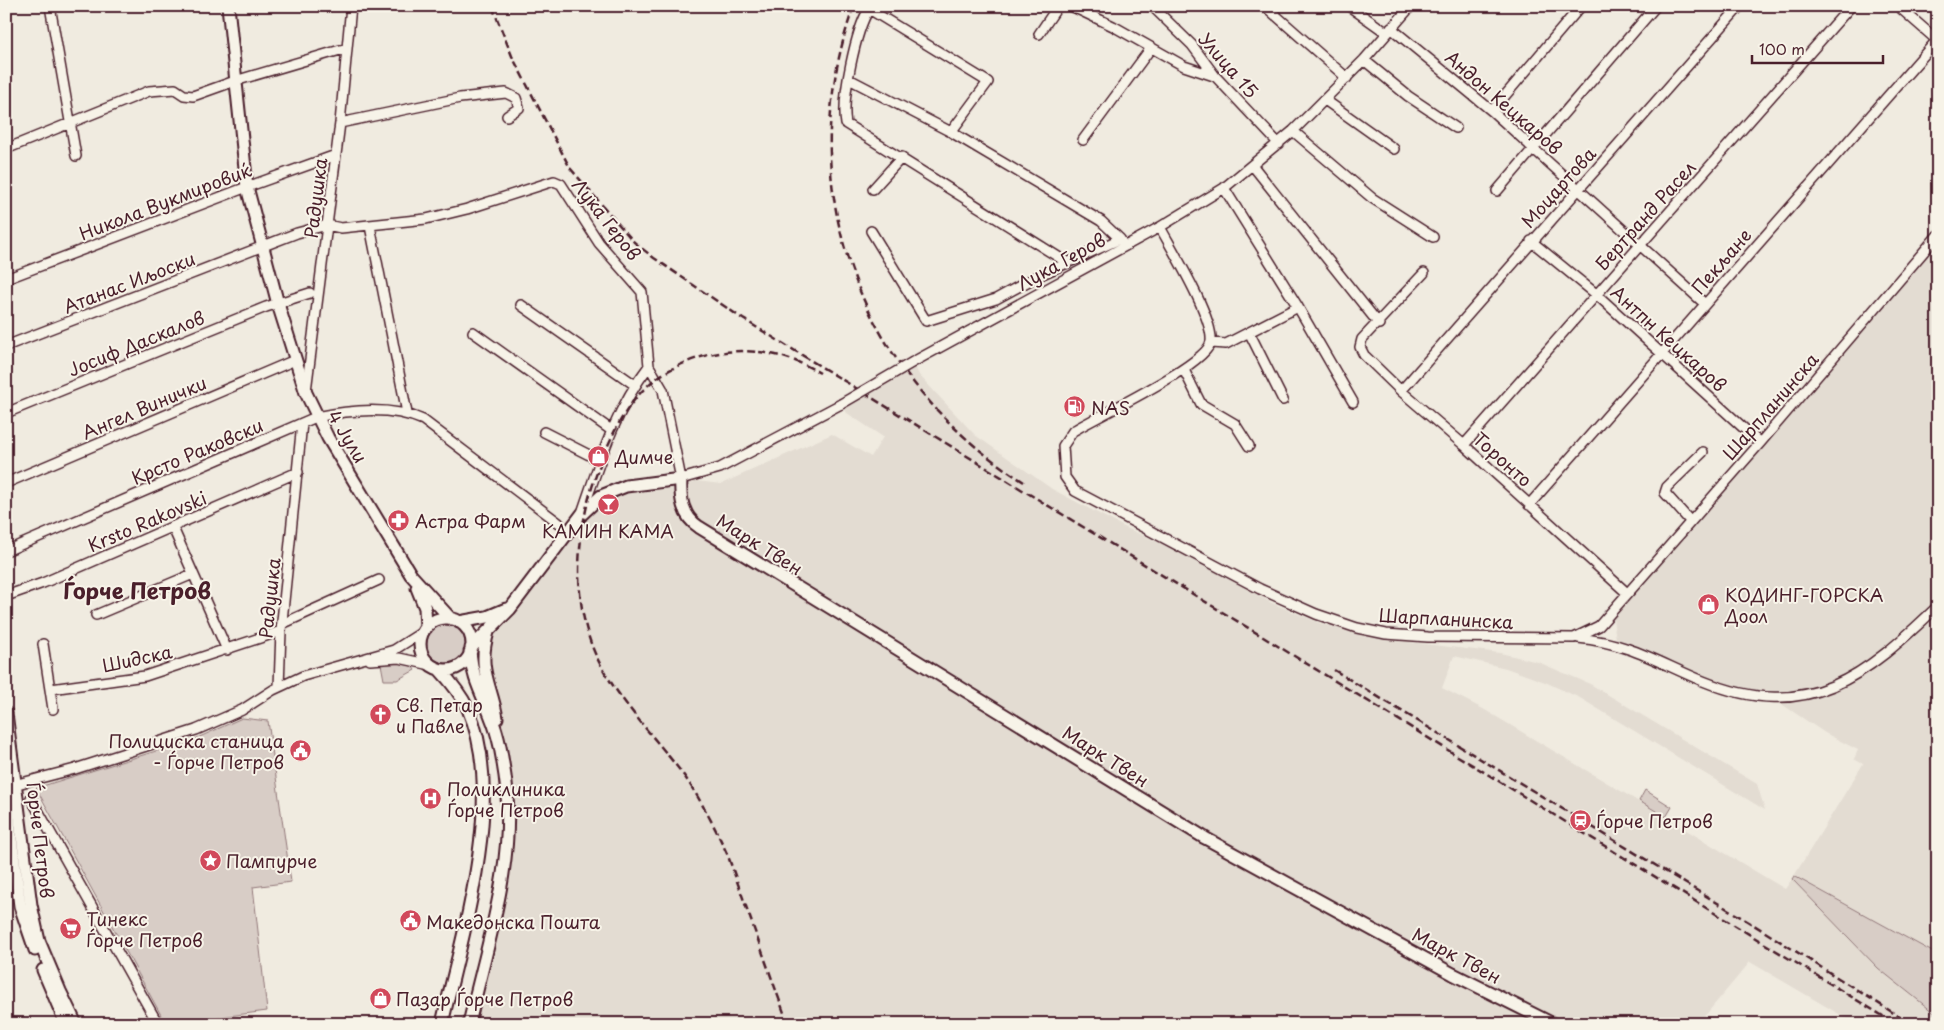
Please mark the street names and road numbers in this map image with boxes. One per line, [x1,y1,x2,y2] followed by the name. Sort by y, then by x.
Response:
[1193,26,1265,104] street label: Улица 15
[1440,44,1568,160] street label: Андон Кецкаров
[1514,140,1602,233] street label: Моцартова
[1588,154,1702,276] street label: Бертранд Расел
[75,156,255,246] street label: Никола Вукмировиќ
[297,156,333,240] street label: Радушка
[566,172,648,266] street label: Лука Геров
[1685,222,1757,300] street label: Пекљане
[1012,226,1110,296] street label: Лука Геров
[59,244,199,320] street label: Aтанас Иљоски
[1605,279,1733,397] street label: Антпн Кецкаров
[64,303,208,383] street label: Јосиф Даскалов
[1716,346,1825,466] street label: Шарпланинска
[77,369,211,445] street label: Ангел Винички
[322,404,374,468] street label: 4 Јули
[127,411,267,491] street label: Крсто Раковски
[1468,425,1538,493] street label: Торонто
[83,484,211,558] street label: Krsto Rakovski
[712,507,808,581] street label: Марк Твен
[251,556,287,640] street label: Радушка
[1378,601,1515,635] street label: Шарпланинска
[100,637,175,679] street label: Шидска
[1058,719,1154,793] street label: Марк Твен
[20,780,62,900] street label: Ѓорче Петров
[1408,920,1506,990] street label: Марк Твен

